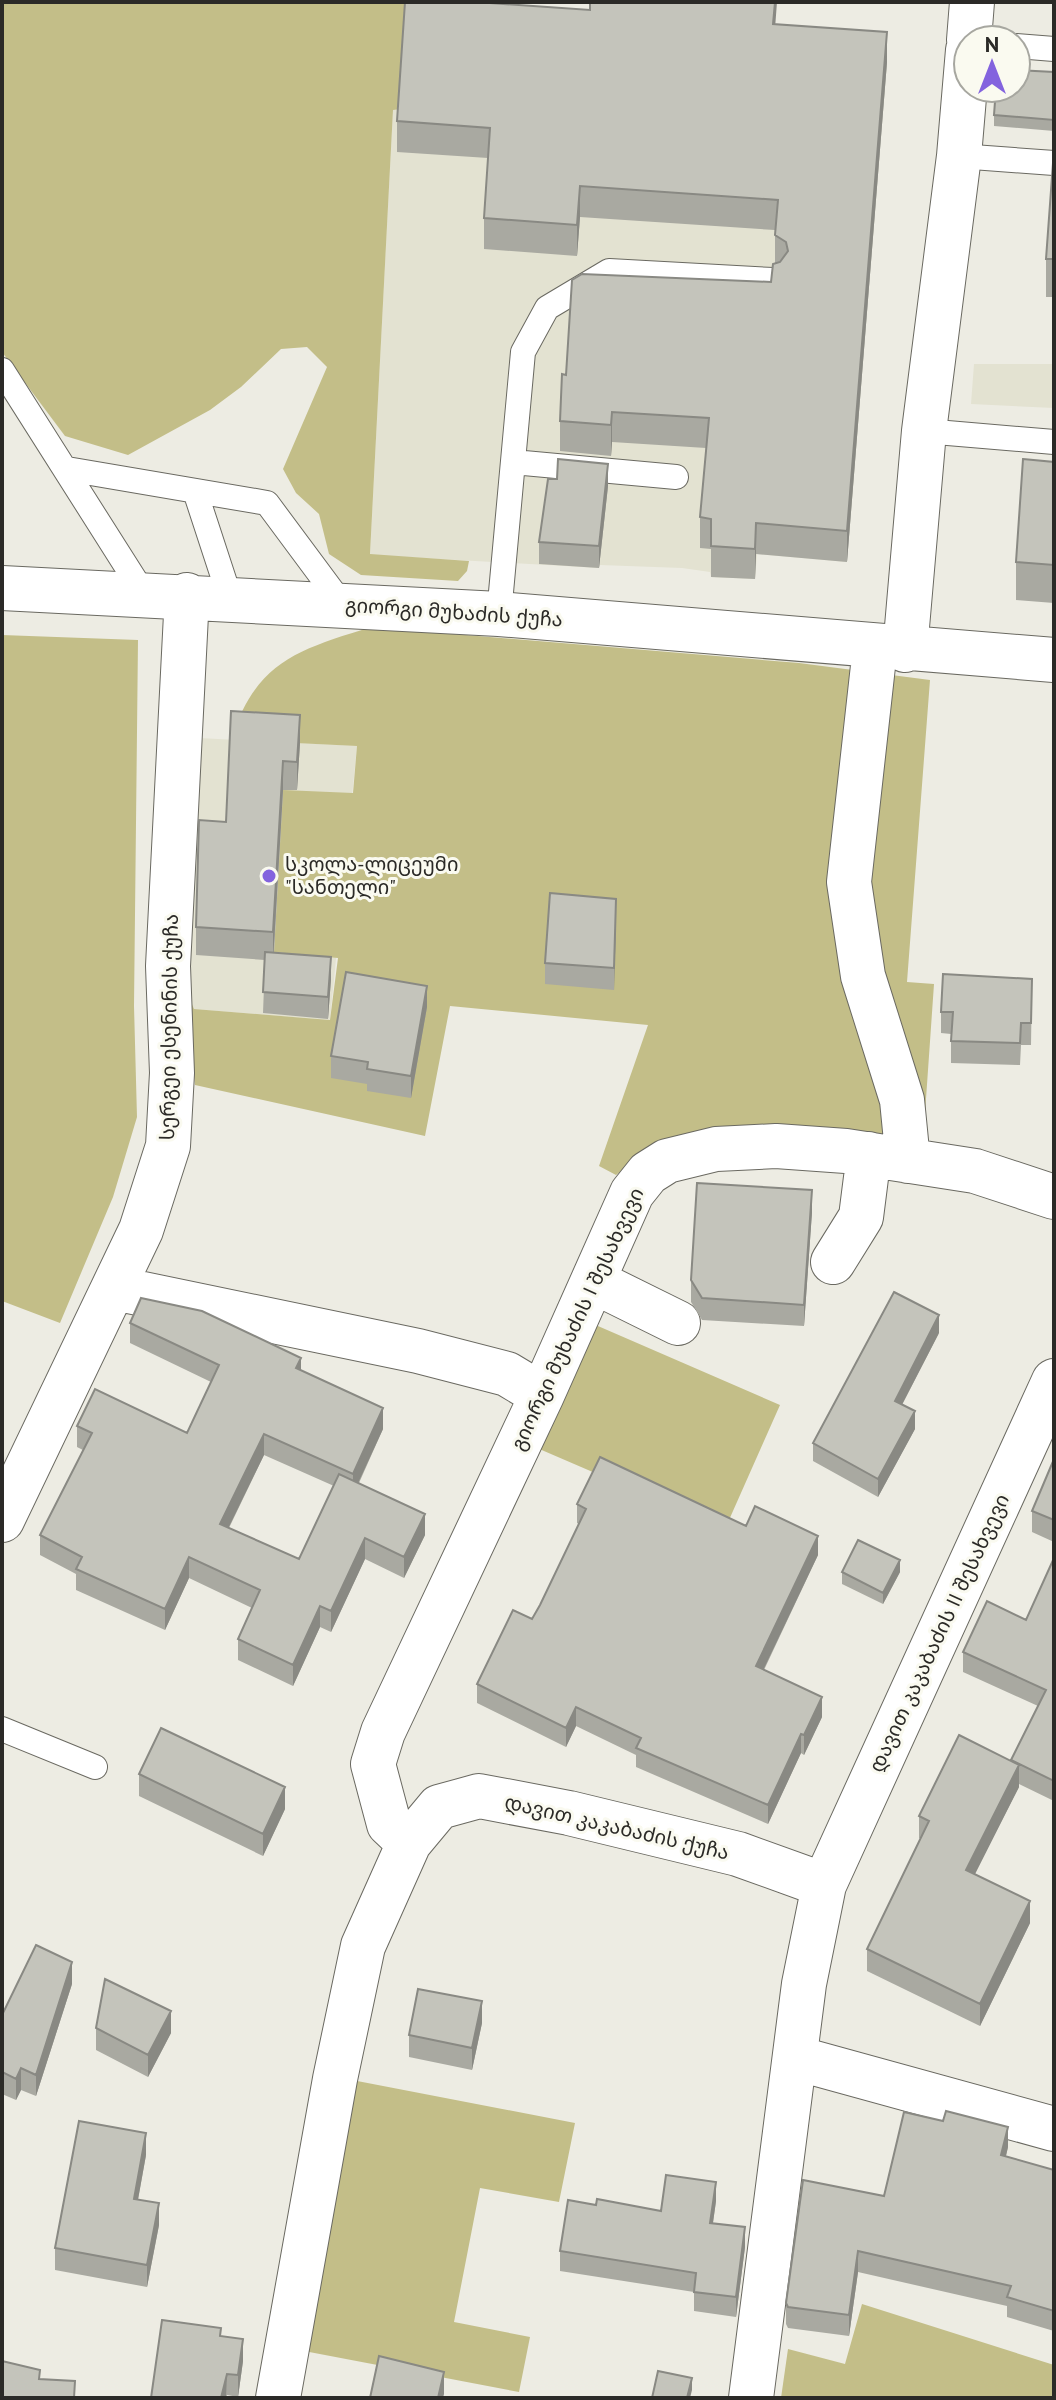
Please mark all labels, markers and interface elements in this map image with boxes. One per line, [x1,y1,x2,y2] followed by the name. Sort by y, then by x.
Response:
[952,24,1032,104] north arrow
[985,30,999,58] text: N
[344,591,564,633] street label: გიორგი მუხაძის ქუჩა
[285,851,458,900] place label: სკოლა-ლიცეუმი "სანთელი"
[260,867,278,885] marker: სკოლა-ლიცეუმი "სანთელი"
[154,914,184,1140] street label: სერგეი ესენინის ქუჩა
[505,1183,649,1455] street label: გიორგი მუხაძის I შესახვევი
[863,1490,1015,1776] street label: დავით კაკაბაძის II შესახვევი
[502,1789,732,1865] street label: დავით კაკაბაძის ქუჩა

